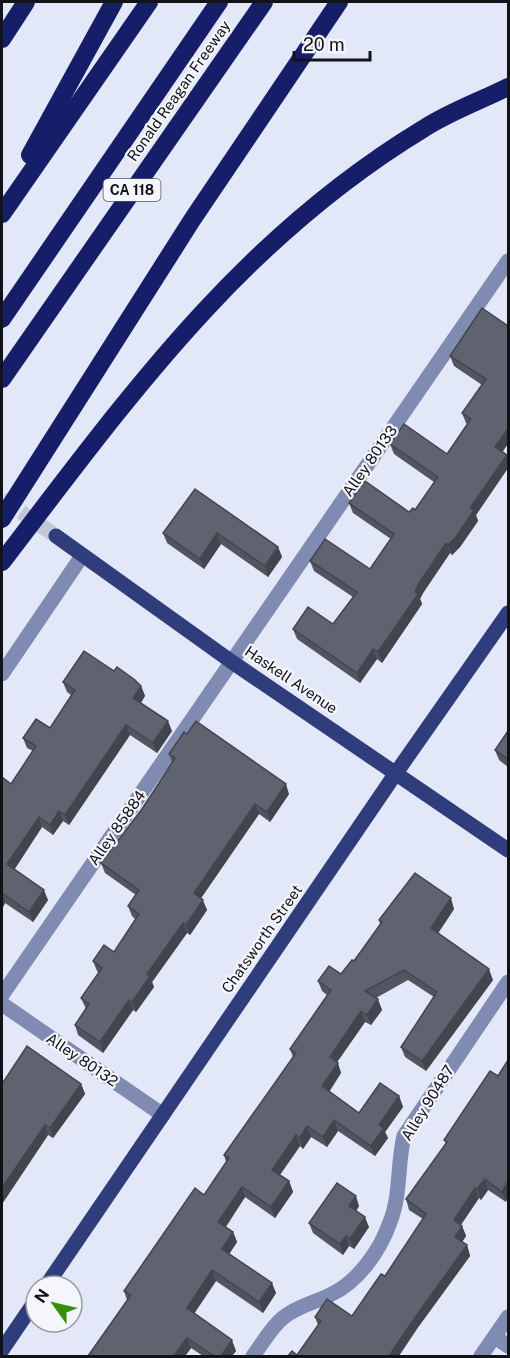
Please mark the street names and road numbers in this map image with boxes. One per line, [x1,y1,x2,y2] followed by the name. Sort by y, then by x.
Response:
[124,17,234,164] street label: Ronald Reagan Freeway
[104,179,160,201] road number: CA 118
[339,422,400,500] street label: Alley 80133
[242,642,341,717] street label: Haskell Avenue
[85,787,149,868] street label: Alley 85884
[218,881,305,996] street label: Chatsworth Street
[43,1029,121,1090] street label: Alley 80132
[398,1062,457,1143] street label: Alley 90487

